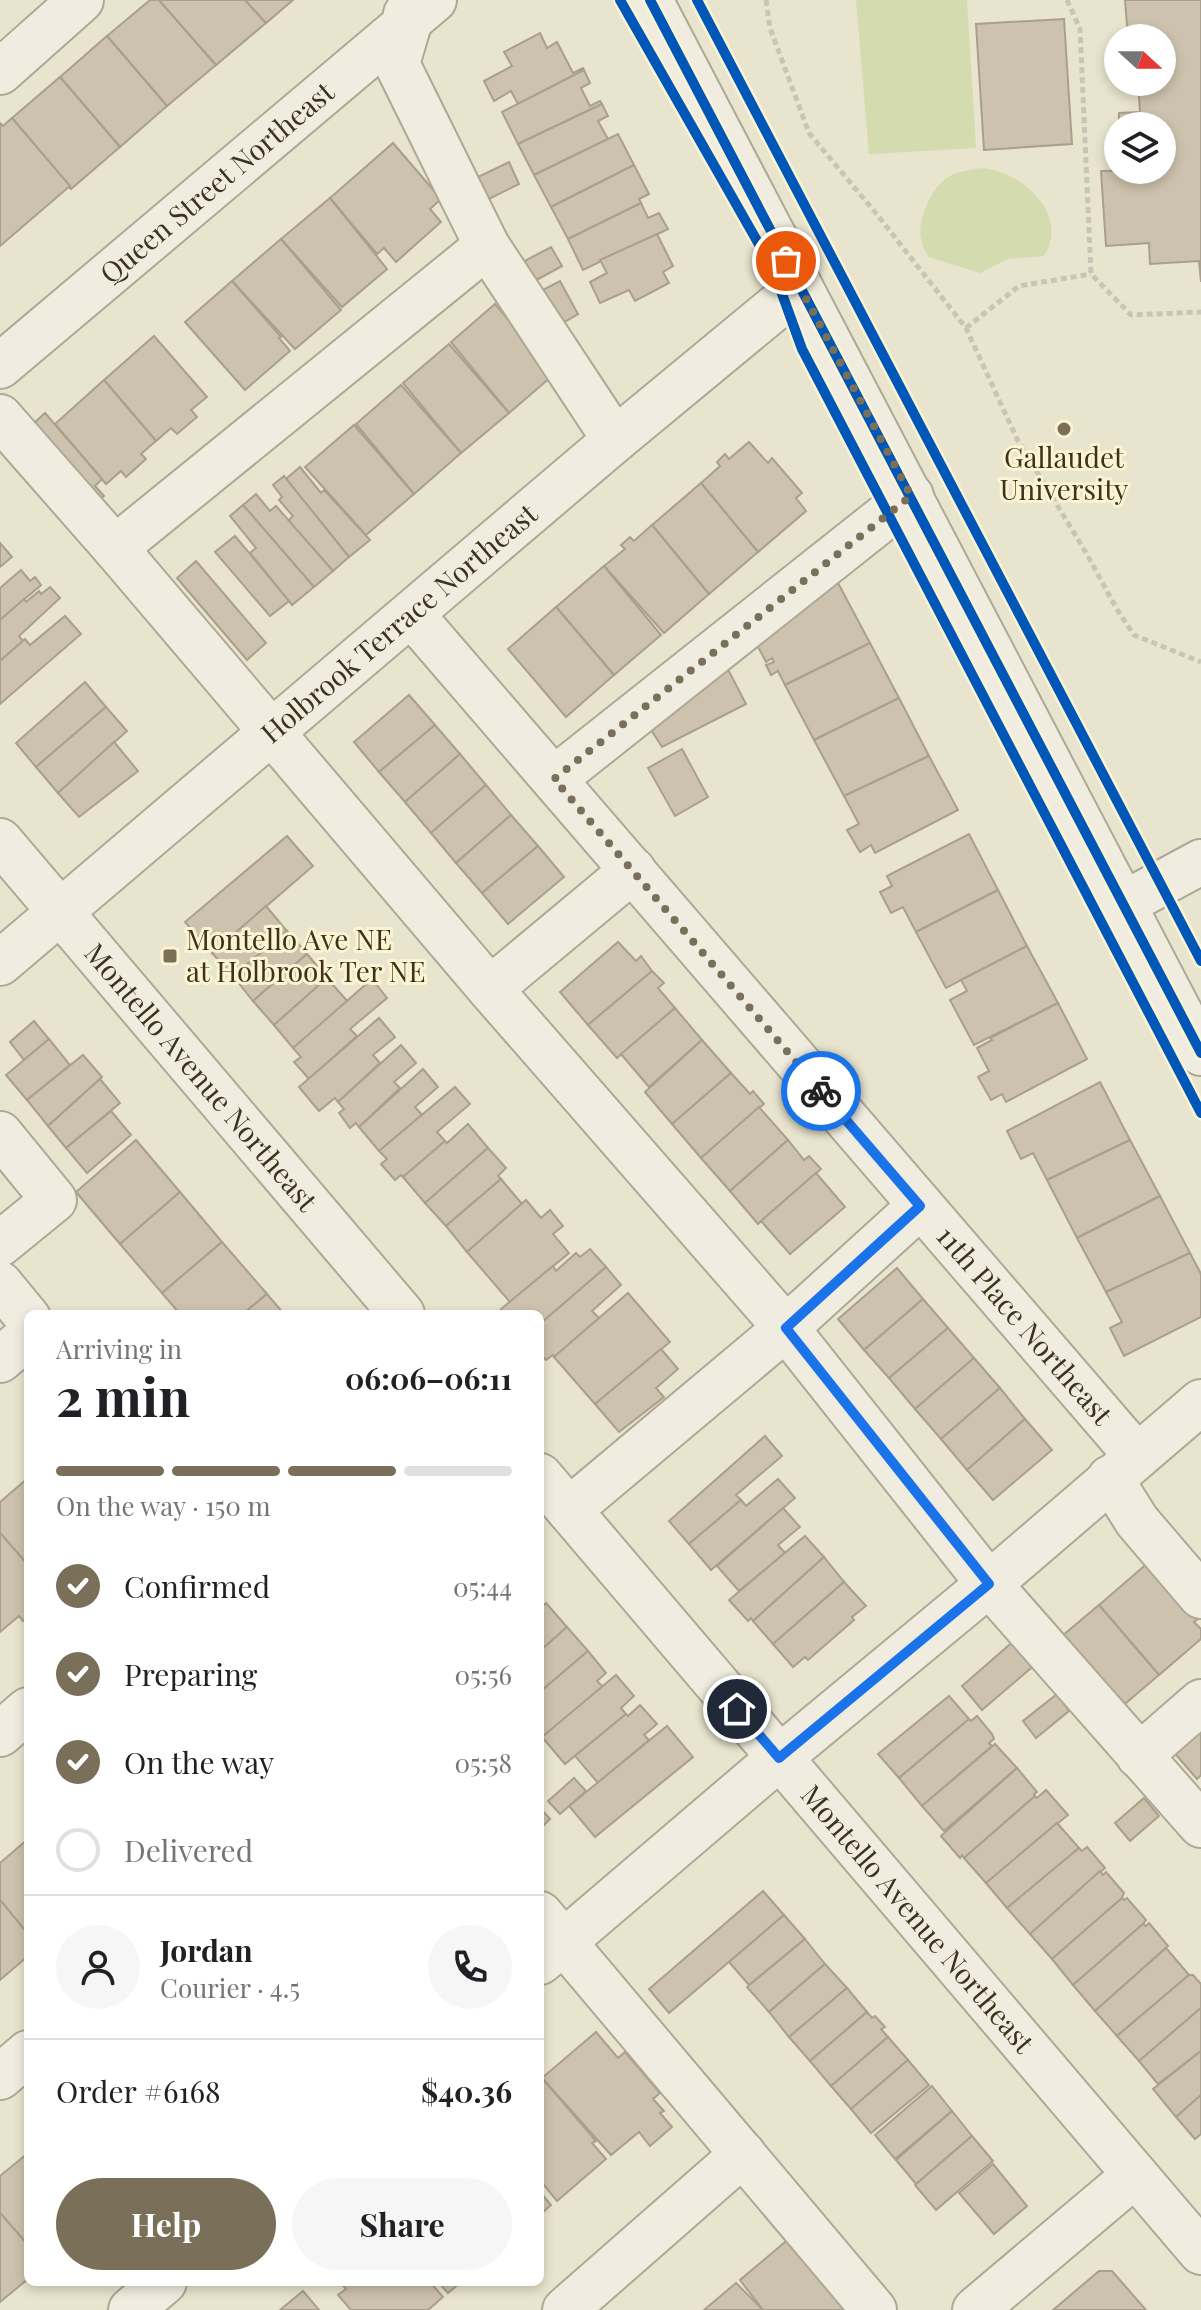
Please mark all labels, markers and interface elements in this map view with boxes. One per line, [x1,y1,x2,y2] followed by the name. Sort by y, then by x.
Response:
[1104,24,1176,96] north arrow
[1104,24,1176,184] map controls
[92,72,342,291] street label: Queen Street Northeast
[1104,112,1176,184] button: layers
[752,227,820,295] pin
[764,239,808,283] icon: bag
[1055,420,1073,438] marker: Gallaudet University
[1000,438,1128,507] place label: Gallaudet University
[252,494,545,750] street label: Holbrook Terrace Northeast
[186,920,426,989] place label: Montello Ave NE at Holbrook Ter NE
[77,934,327,1219] street label: Montello Avenue Northeast
[161,947,179,965] marker: Montello Ave NE at Holbrook Ter NE
[781,1051,861,1131] courier
[799,1069,843,1113] icon: bike
[930,1217,1122,1433] street label: 11th Place Northeast
[56,1331,182,1366] text: Arriving in
[345,1358,512,1398] text: 06:06–06:11
[56,1361,190,1430] text: 2 min
[56,1488,271,1523] text: On the way · 150 m
[56,1564,100,1608] icon: check
[124,1566,270,1606] text: Confirmed
[453,1569,512,1604] text: 05:44
[56,1652,100,1696] icon: check
[124,1654,257,1694] text: Preparing
[454,1657,512,1692] text: 05:56
[703,1675,771,1743] pin
[715,1687,759,1731] icon: home
[56,1740,100,1784] icon: check
[124,1742,274,1782] text: On the way
[454,1745,512,1780] text: 05:58
[794,1776,1044,2061] street label: Montello Avenue Northeast
[124,1830,253,1870] text: Delivered
[56,1925,140,2009] button: person
[428,1925,512,2009] button: phone
[160,1930,253,1970] text: Jordan
[160,1970,300,2005] text: Courier · 4.5
[56,2071,221,2111] text: Order #6168
[421,2071,512,2111] text: $40.36
[56,2178,276,2270] button: Help
[292,2178,512,2270] button: Share

